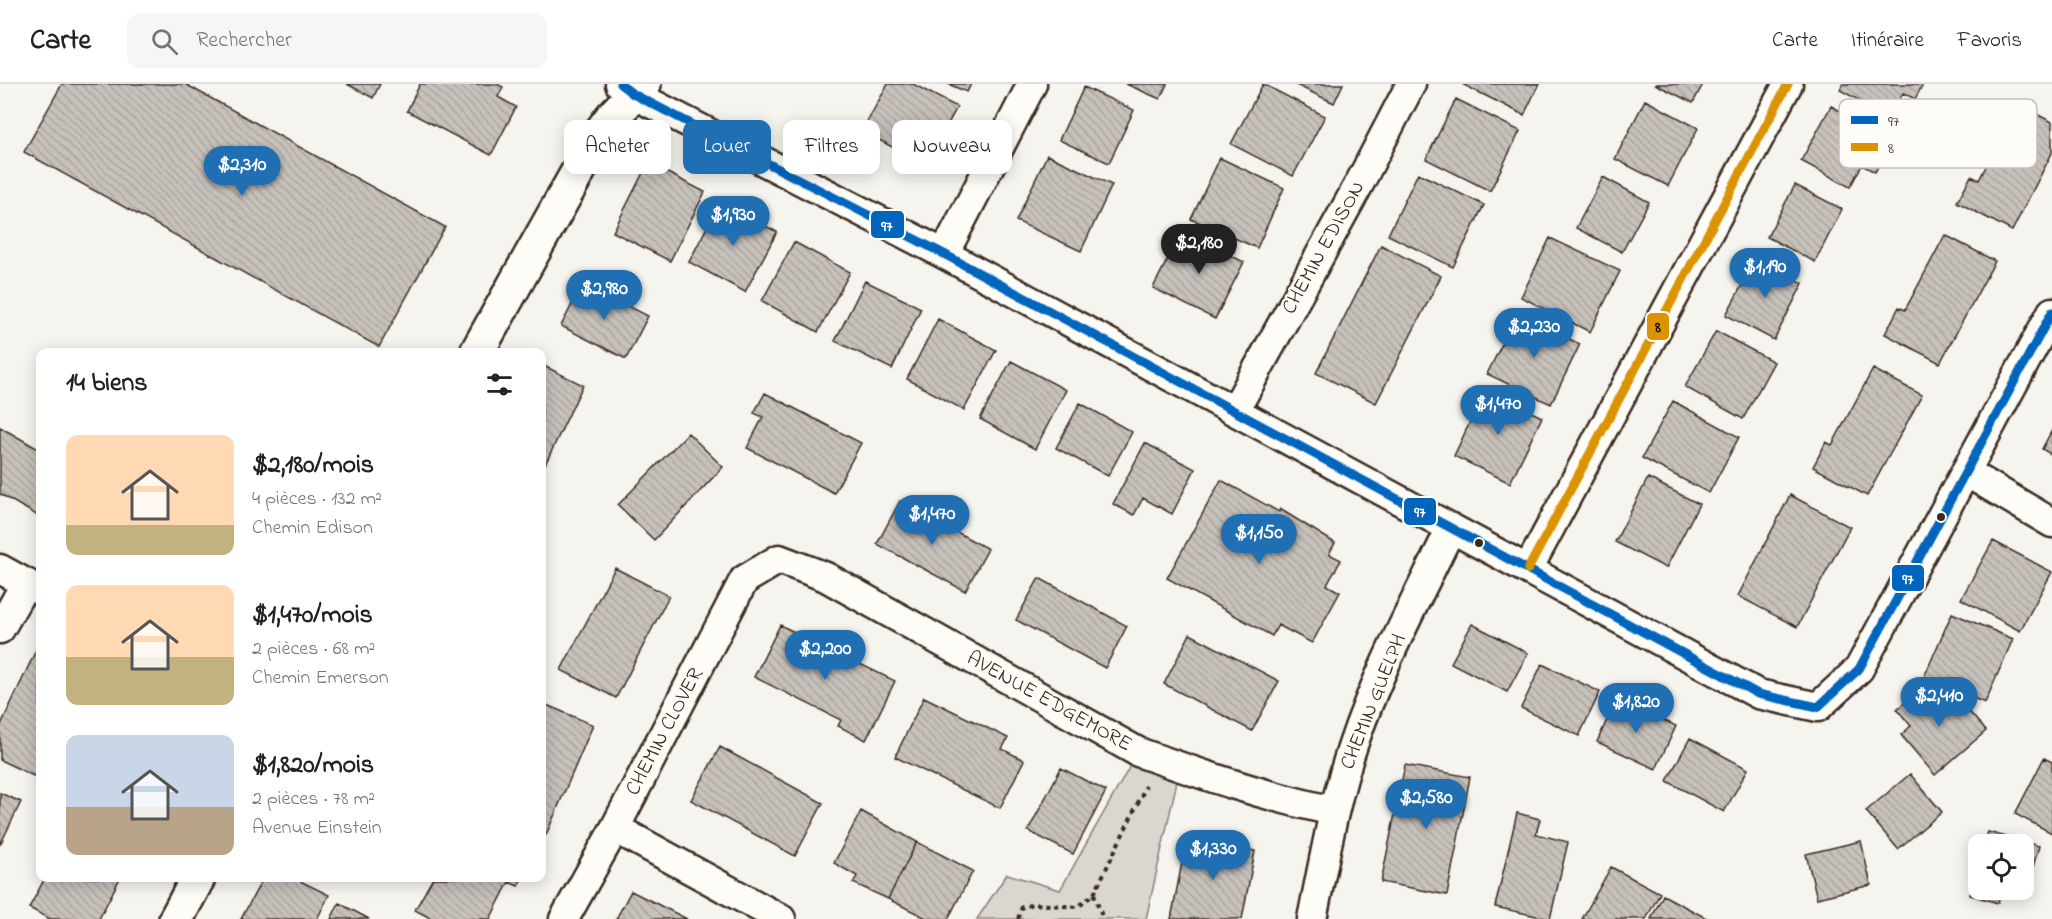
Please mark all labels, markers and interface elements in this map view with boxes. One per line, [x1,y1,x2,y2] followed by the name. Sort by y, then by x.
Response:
[127,14,547,68] search box
[30,21,91,62] text: Carte
[148,25,181,58] icon: search
[196,25,292,57] text: Rechercher
[1772,26,1818,56] text: Carte
[1851,26,1924,56] text: Itinéraire
[1957,26,2022,56] text: Favoris
[1839,99,2037,168] legend
[1888,110,1900,134] text: 97
[564,120,671,174] chip: Acheter
[683,120,771,174] chip: Louer
[783,120,880,174] chip: Filtres
[892,120,1012,174] chip: Nouveau
[1888,137,1894,161] text: 8
[193,146,291,197] pin: $2,310
[218,151,266,180] text: $2,310
[1275,176,1373,320] street label: CHEMIN EDISON
[684,196,782,247] pin: $1,930
[711,201,755,230] text: $1,930
[870,210,905,239] line badge: 97
[880,215,893,239] text: 97
[1150,224,1248,275] pin: $2,180
[1175,229,1223,258] text: $2,180
[1716,248,1814,299] pin: $1,190
[1744,253,1786,282] text: $1,190
[555,270,653,321] pin: $2,980
[580,275,628,304] text: $2,980
[1485,308,1583,359] pin: $2,230
[1646,312,1670,341] line badge: 8
[1508,313,1560,342] text: $2,230
[1654,316,1661,340] text: 8
[66,365,148,403] text: 14 biens
[483,368,516,401] icon: filters
[1449,385,1547,436] pin: $1,470
[1474,390,1522,419] text: $1,470
[252,447,374,485] text: $2,180/mois
[114,459,186,531] icon: home
[252,485,382,514] text: 4 pièces · 132 m²
[883,495,981,546] pin: $1,470
[1403,497,1437,526] line badge: 97
[908,500,956,529] text: $1,470
[1413,501,1426,525] text: 97
[1935,511,1947,523] unlabelled marker
[252,514,373,543] text: Chemin Edison
[1210,514,1308,565] pin: $1,150
[1235,519,1283,548] text: $1,150
[1473,537,1485,549] unlabelled marker
[1891,564,1925,592] line badge: 97
[1901,568,1914,592] text: 97
[252,597,373,635] text: $1,470/mois
[114,609,186,681] icon: home
[776,630,874,681] pin: $2,200
[1333,630,1415,774] street label: CHEMIN GUELPH
[252,635,375,664] text: 2 pièces · 68 m²
[799,635,851,664] text: $2,200
[961,644,1137,760] street label: AVENUE EDGEMORE
[619,662,711,801] street label: CHEMIN CLOVER
[252,664,389,693] text: Chemin Emerson
[1890,677,1988,728] pin: $2,410
[1915,682,1963,711] text: $2,410
[1587,683,1685,734] pin: $1,820
[1612,688,1660,717] text: $1,820
[252,747,374,785] text: $1,820/mois
[114,759,186,831] icon: home
[1377,779,1475,830] pin: $2,580
[1399,784,1453,813] text: $2,580
[252,785,375,814] text: 2 pièces · 78 m²
[252,814,382,843] text: Avenue Einstein
[1164,830,1262,881] pin: $1,330
[1968,834,2034,900] map controls
[1968,834,2034,900] button: locate
[1189,835,1237,864] text: $1,330

